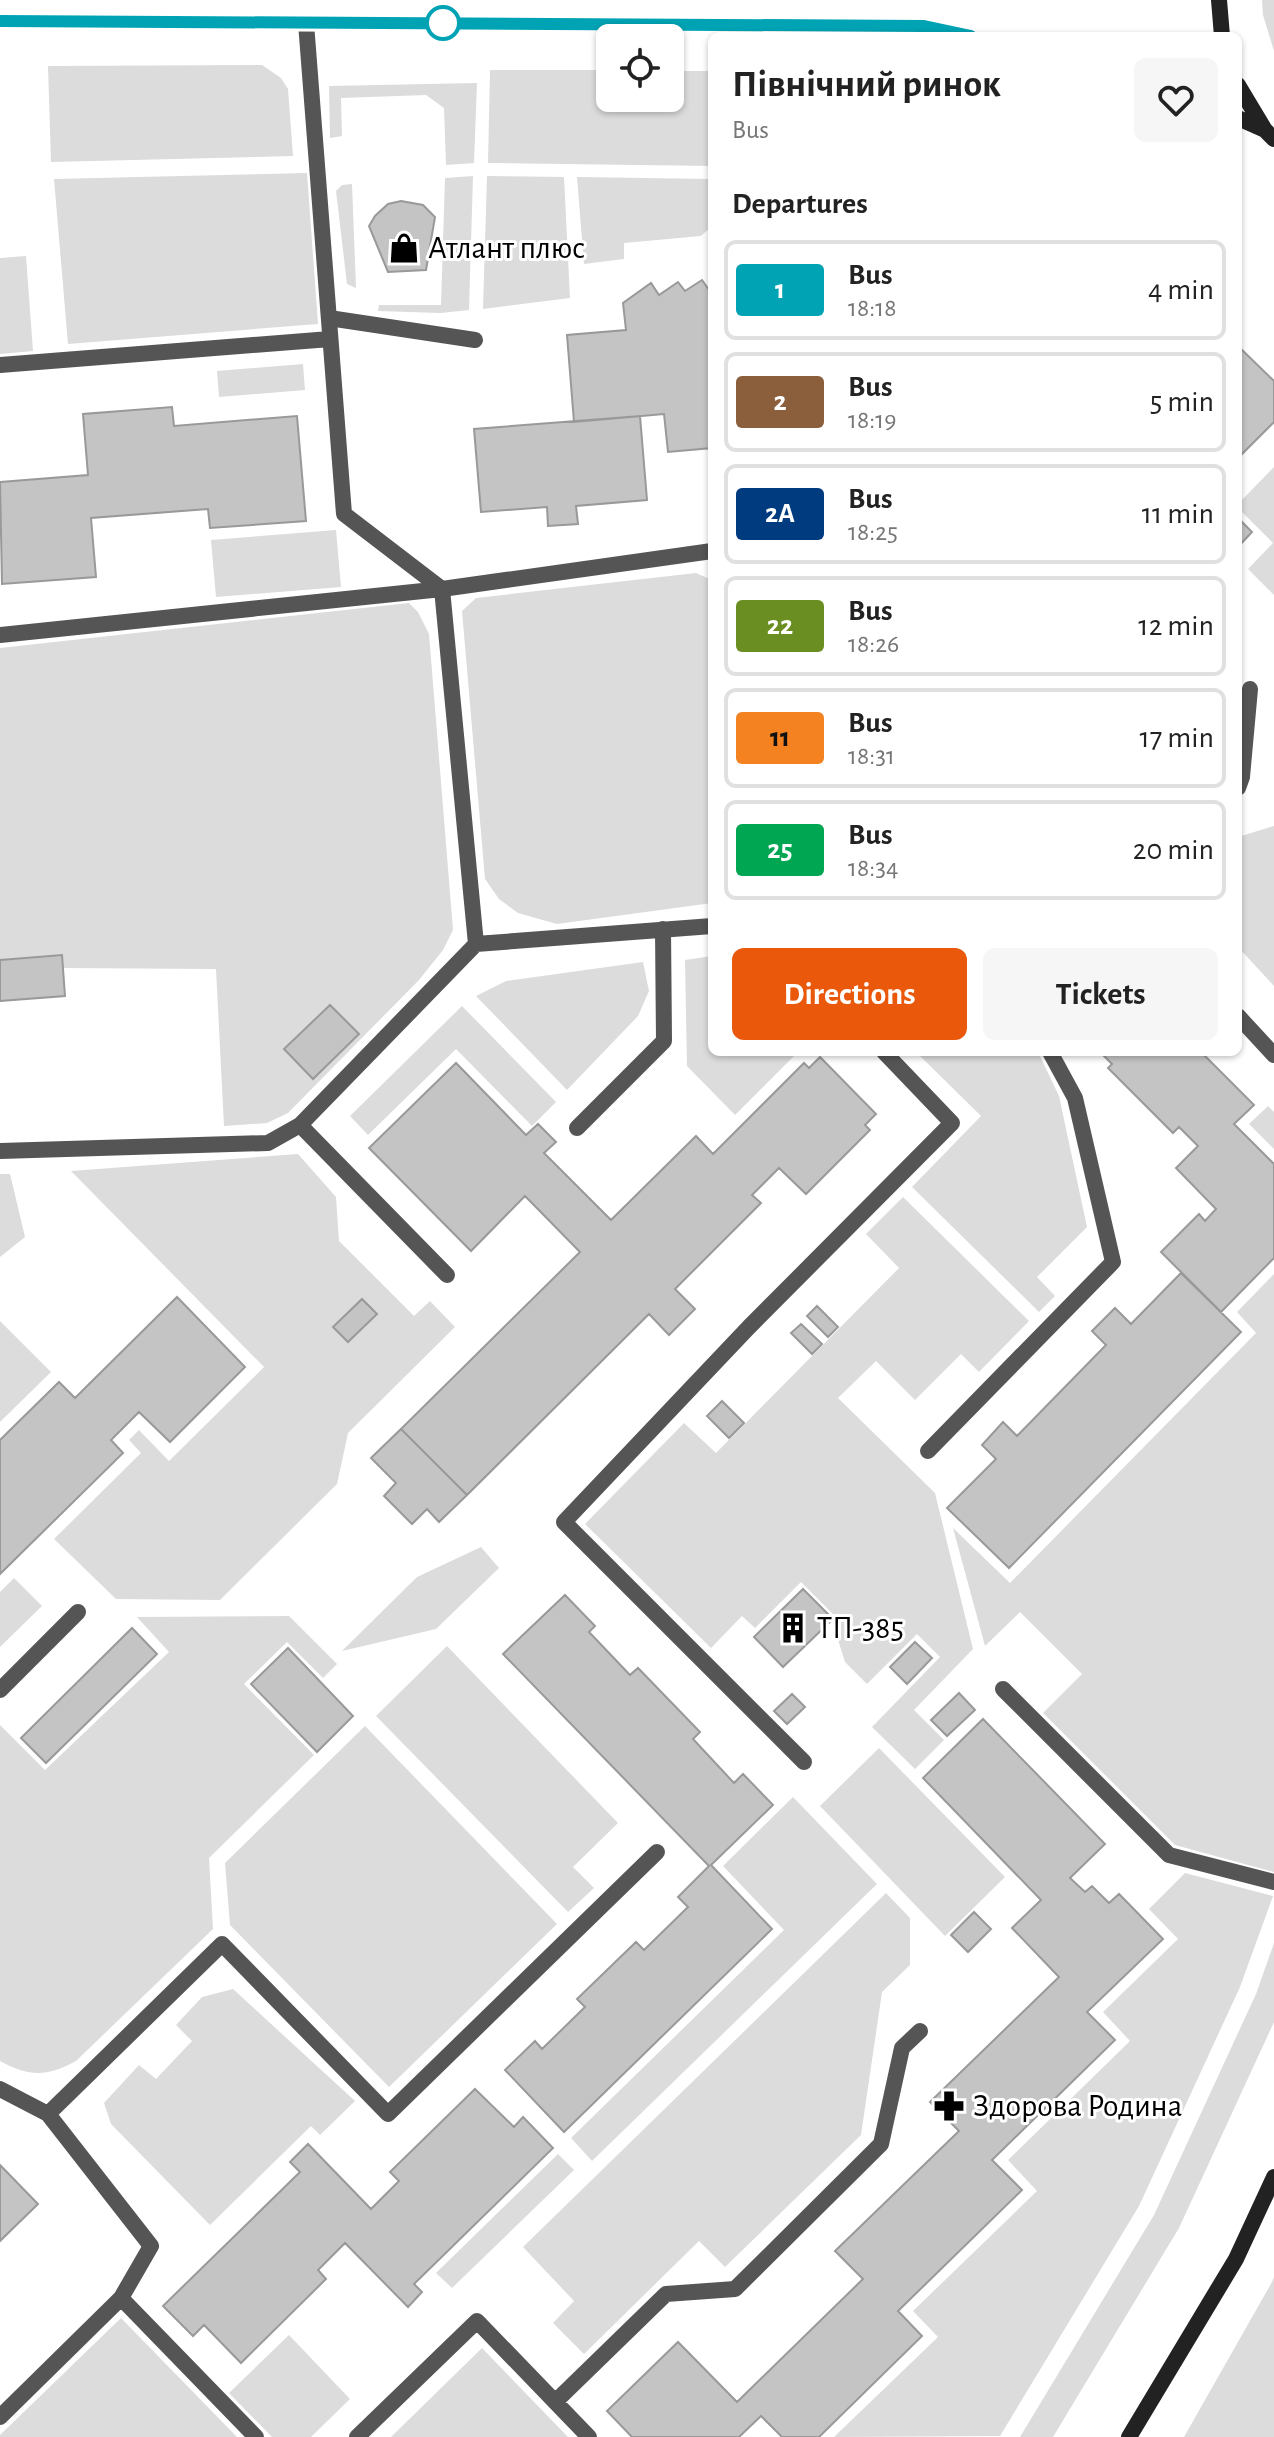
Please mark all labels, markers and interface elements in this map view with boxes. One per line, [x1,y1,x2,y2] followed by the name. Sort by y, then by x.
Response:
[426,6,460,40] unlabelled marker
[596,24,684,112] map controls
[596,24,684,112] button: locate
[1134,58,1218,142] button: heart
[732,66,1001,104] text: Північний ринок
[732,117,769,143] text: Bus
[732,189,868,219] text: Departures
[387,231,421,265] shop icon: Атлант плюс
[428,232,585,264] place label: Атлант плюс
[848,260,893,290] text: Bus
[1148,275,1214,305] text: 4 min
[775,276,785,304] text: 1
[848,295,897,321] text: 18:18
[848,372,893,402] text: Bus
[1150,387,1214,417] text: 5 min
[773,388,787,416] text: 2
[848,407,896,433] text: 18:19
[848,484,893,514] text: Bus
[1142,499,1214,529] text: 11 min
[765,500,795,528] text: 2А
[848,519,898,545] text: 18:25
[848,596,893,626] text: Bus
[1138,611,1214,641] text: 12 min
[767,612,793,640] text: 22
[848,631,899,657] text: 18:26
[848,708,893,738] text: Bus
[1139,723,1214,753] text: 17 min
[770,724,790,752] text: 11
[848,743,895,769] text: 18:31
[848,820,893,850] text: Bus
[1133,835,1214,865] text: 20 min
[767,836,793,864] text: 25
[848,855,898,881] text: 18:34
[732,948,967,1040] button: Directions
[983,948,1218,1040] button: Tickets
[776,1611,810,1645] building icon: ТП-385
[817,1612,904,1644] place label: ТП-385
[932,2089,966,2123] pharmacy icon: Здорова Родина
[973,2090,1182,2122] place label: Здорова Родина

